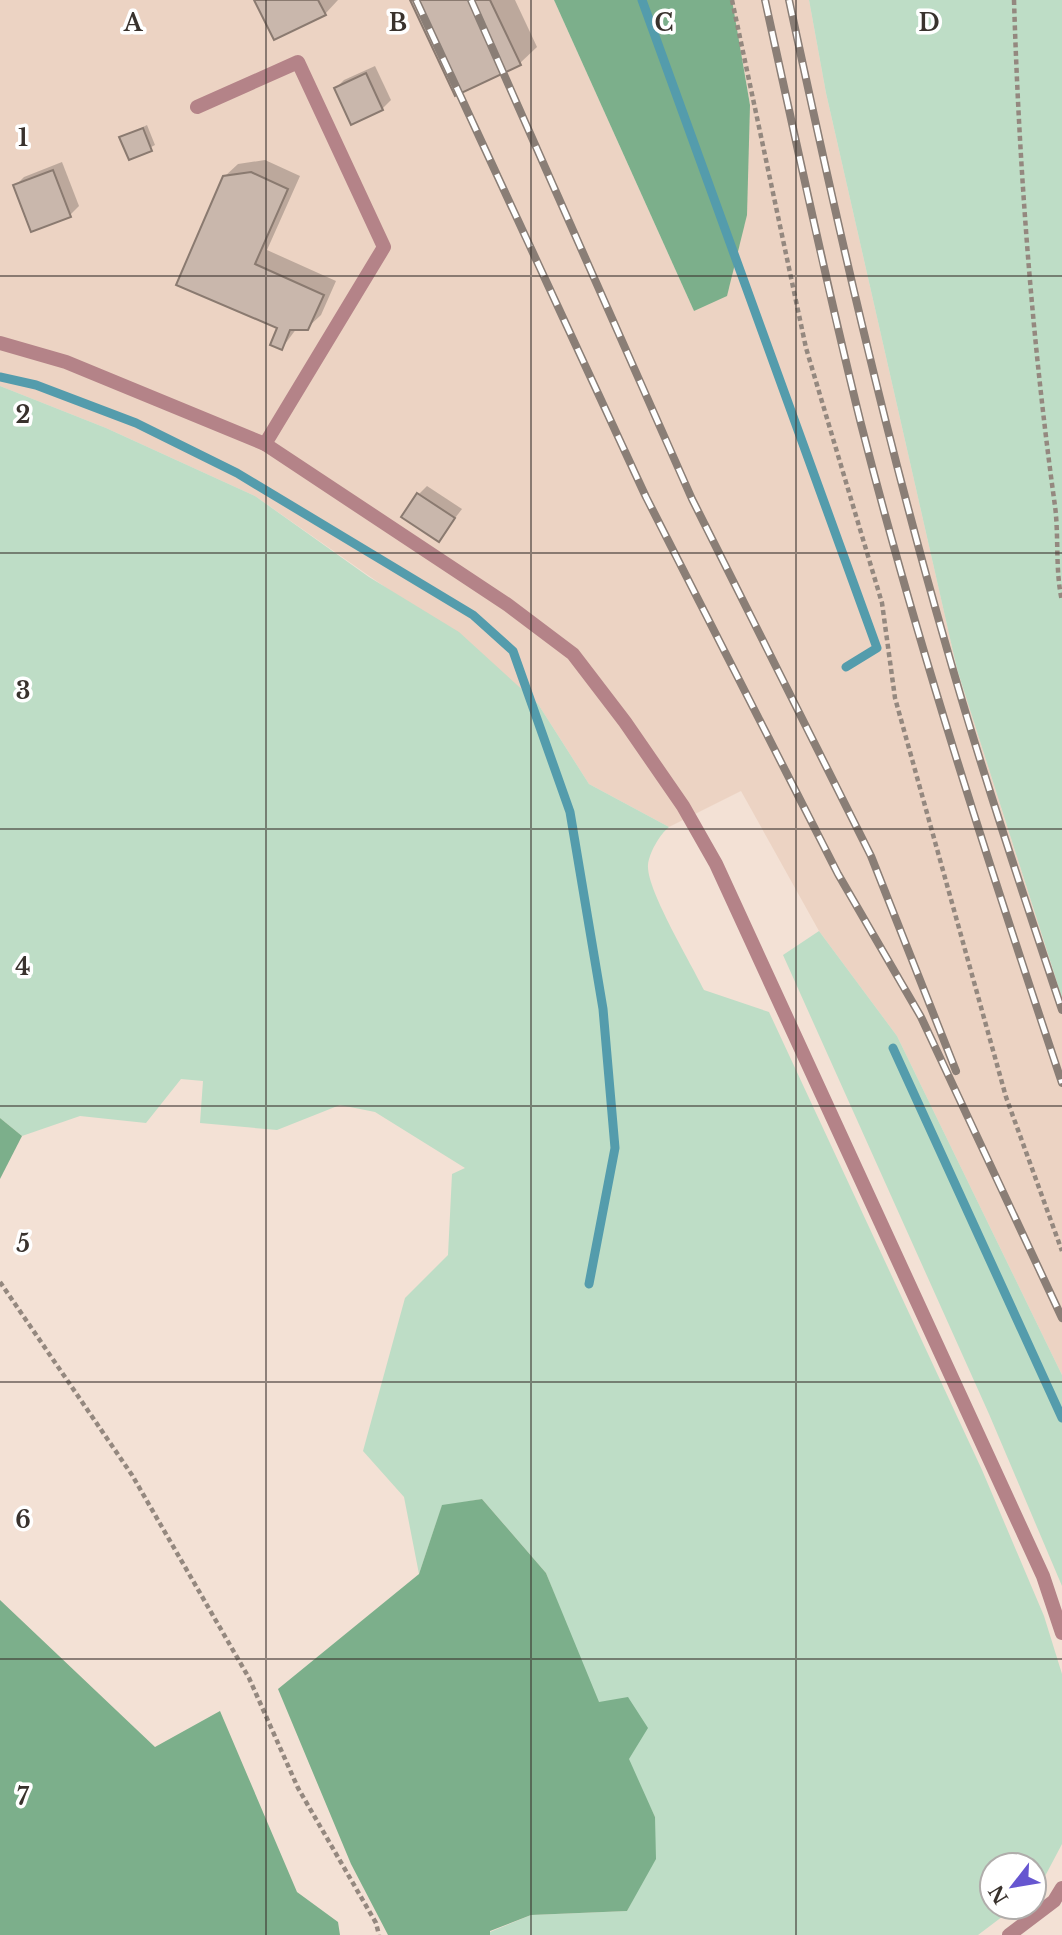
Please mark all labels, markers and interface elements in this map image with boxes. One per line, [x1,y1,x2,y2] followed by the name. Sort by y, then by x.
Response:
[123,9,144,37] text: A
[389,9,407,37] text: B
[655,9,673,37] text: C
[918,9,940,37] text: D
[18,124,28,152] text: 1
[16,401,30,429] text: 2
[16,677,30,705] text: 3
[15,953,31,981] text: 4
[16,1230,30,1258] text: 5
[15,1506,31,1534] text: 6
[17,1783,30,1811] text: 7
[978,1851,1048,1921] north arrow
[984,1881,1013,1908] text: N

